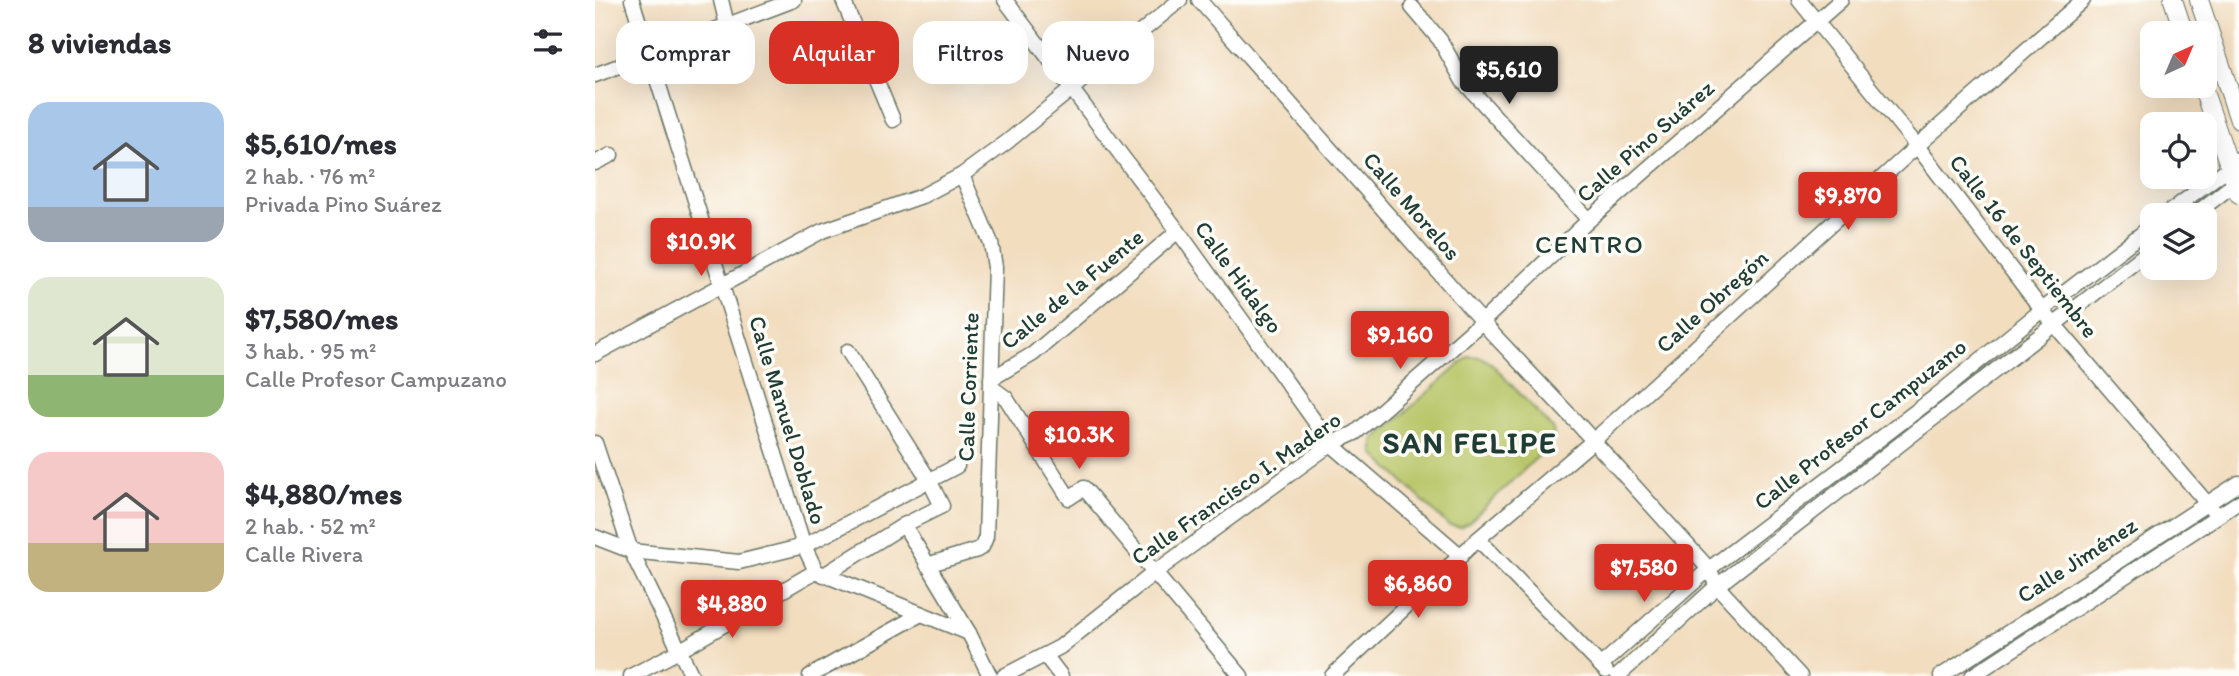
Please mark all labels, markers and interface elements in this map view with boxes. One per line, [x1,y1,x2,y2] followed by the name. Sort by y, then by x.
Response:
[616,21,755,84] chip: Comprar
[769,21,899,84] chip: Alquilar
[913,21,1028,84] chip: Filtros
[1042,21,1154,84] chip: Nuevo
[2140,21,2217,98] north arrow
[2140,21,2217,280] map controls
[529,23,567,61] icon: filters
[28,24,171,61] text: 8 viviendas
[1452,46,1566,106] pin: $5,610
[1476,55,1542,83] text: $5,610
[1571,73,1720,208] street label: Calle Pino Suárez
[2140,112,2217,189] button: locate
[245,125,397,162] text: $5,610/mes
[84,130,168,214] icon: home
[1357,146,1467,266] street label: Calle Morelos
[1944,149,2104,343] street label: Calle 16 de Septiembre
[245,162,375,190] text: 2 hab. · 76 m²
[1791,173,1905,232] pin: $9,870
[1814,181,1882,209] text: $9,870
[245,190,442,218] text: Privada Pino Suárez
[2140,203,2217,280] button: layers
[1189,215,1289,339] street label: Calle Hidalgo
[644,218,758,278] pin: $10.9K
[995,223,1149,355] street label: Calle de la Fuente
[667,227,735,255] text: $10.9K
[1535,228,1645,260] district label: CENTRO
[1650,243,1774,359] street label: Calle Obregón
[245,300,398,337] text: $7,580/mes
[84,305,168,389] icon: home
[743,312,833,528] street label: Calle Manuel Doblado
[951,312,985,462] street label: Calle Corriente
[1343,312,1457,371] pin: $9,160
[1367,320,1433,348] text: $9,160
[1748,332,1972,516] street label: Calle Profesor Campuzano
[245,337,376,365] text: 3 hab. · 95 m²
[245,365,507,393] text: Calle Profesor Campuzano
[1126,405,1346,571] street label: Calle Francisco I. Madero
[1022,412,1136,471] pin: $10.3K
[1044,420,1114,448] text: $10.3K
[1382,424,1558,461] district label: SAN FELIPE
[245,475,402,512] text: $4,880/mes
[84,480,168,564] icon: home
[2012,511,2143,609] street label: Calle Jiménez
[245,512,376,540] text: 2 hab. · 52 m²
[245,540,363,568] text: Calle Rivera
[1587,544,1701,604] pin: $7,580
[1610,553,1678,581] text: $7,580
[1361,560,1475,620] pin: $6,860
[1384,569,1452,597] text: $6,860
[675,580,789,640] pin: $4,880
[697,589,767,617] text: $4,880

